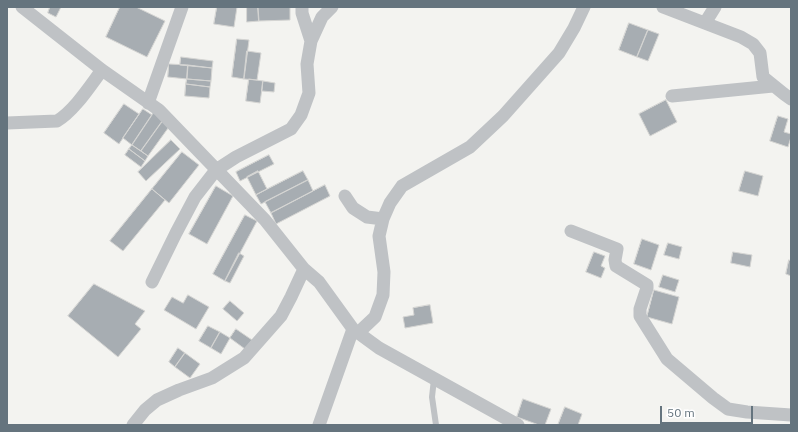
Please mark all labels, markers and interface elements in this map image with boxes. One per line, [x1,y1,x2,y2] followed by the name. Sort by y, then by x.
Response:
[662,398,755,424] scale bar
[667,405,695,420] text: 50 m

